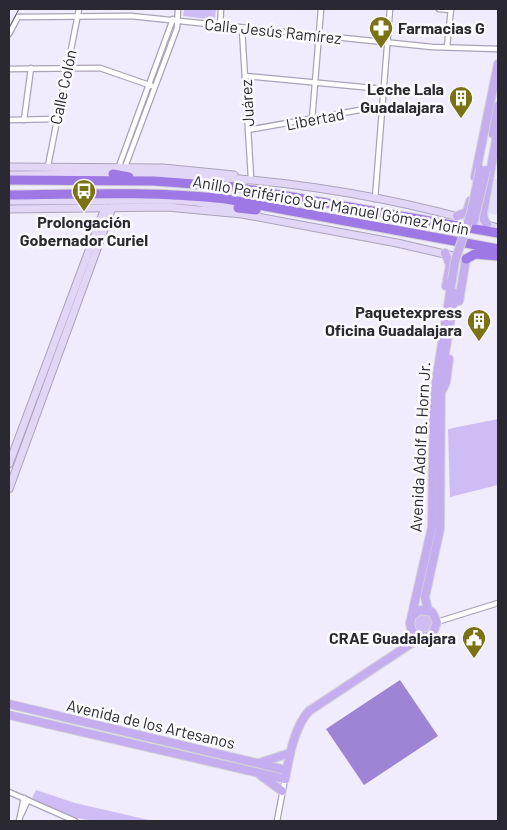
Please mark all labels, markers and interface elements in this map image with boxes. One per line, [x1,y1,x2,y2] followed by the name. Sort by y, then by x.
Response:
[204,14,343,47] street label: Calle Jesús Ramírez
[368,15,394,49] pharmacy icon: Farmacias G
[398,18,485,37] place label: Farmacias G
[45,48,80,126] street label: Calle Colón
[236,79,257,127] street label: Juárez
[360,79,444,116] place label: Leche Lala Guadalajara
[448,85,474,119] building icon: Leche Lala Guadalajara
[284,104,346,133] street label: Libertad
[191,171,471,238] street label: Anillo Periférico Sur Manuel Gómez Morín
[71,178,97,212] bus stop icon: Prolongación Gobernador Curiel
[20,212,148,249] place label: Prolongación Gobernador Curiel
[325,302,462,339] place label: Paquetexpress Oficina Guadalajara
[466,308,492,342] building icon: Paquetexpress Oficina Guadalajara
[406,361,433,533] street label: Avenida Adolf B. Horn Jr.
[461,625,487,659] public building icon: CRAE Guadalajara
[329,628,456,647] place label: CRAE Guadalajara
[65,695,237,752] street label: Avenida de los Artesanos

